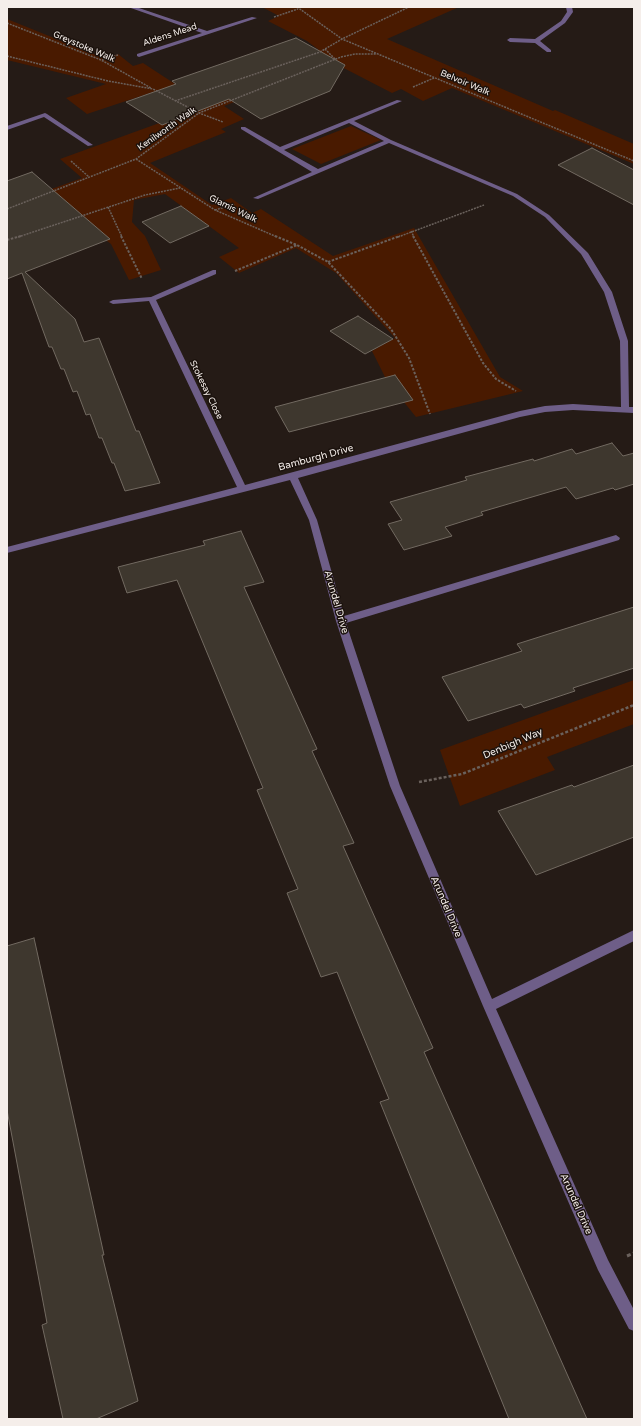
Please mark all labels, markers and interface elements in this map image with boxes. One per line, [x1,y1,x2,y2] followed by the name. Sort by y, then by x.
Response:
[142,21,198,49] street label: Aldens Mead
[51,29,117,65] street label: Greystoke Walk
[439,68,491,98] street label: Belvoir Walk
[136,105,198,153] street label: Kenilworth Walk
[207,193,259,225] street label: Glamis Walk
[187,359,225,421] street label: Stokesay Close
[277,442,355,474] street label: Bamburgh Drive
[321,569,351,635] street label: Arundel Drive
[481,726,545,762] street label: Denbigh Way
[428,875,464,939] street label: Arundel Drive
[557,1172,595,1236] street label: Arundel Drive

